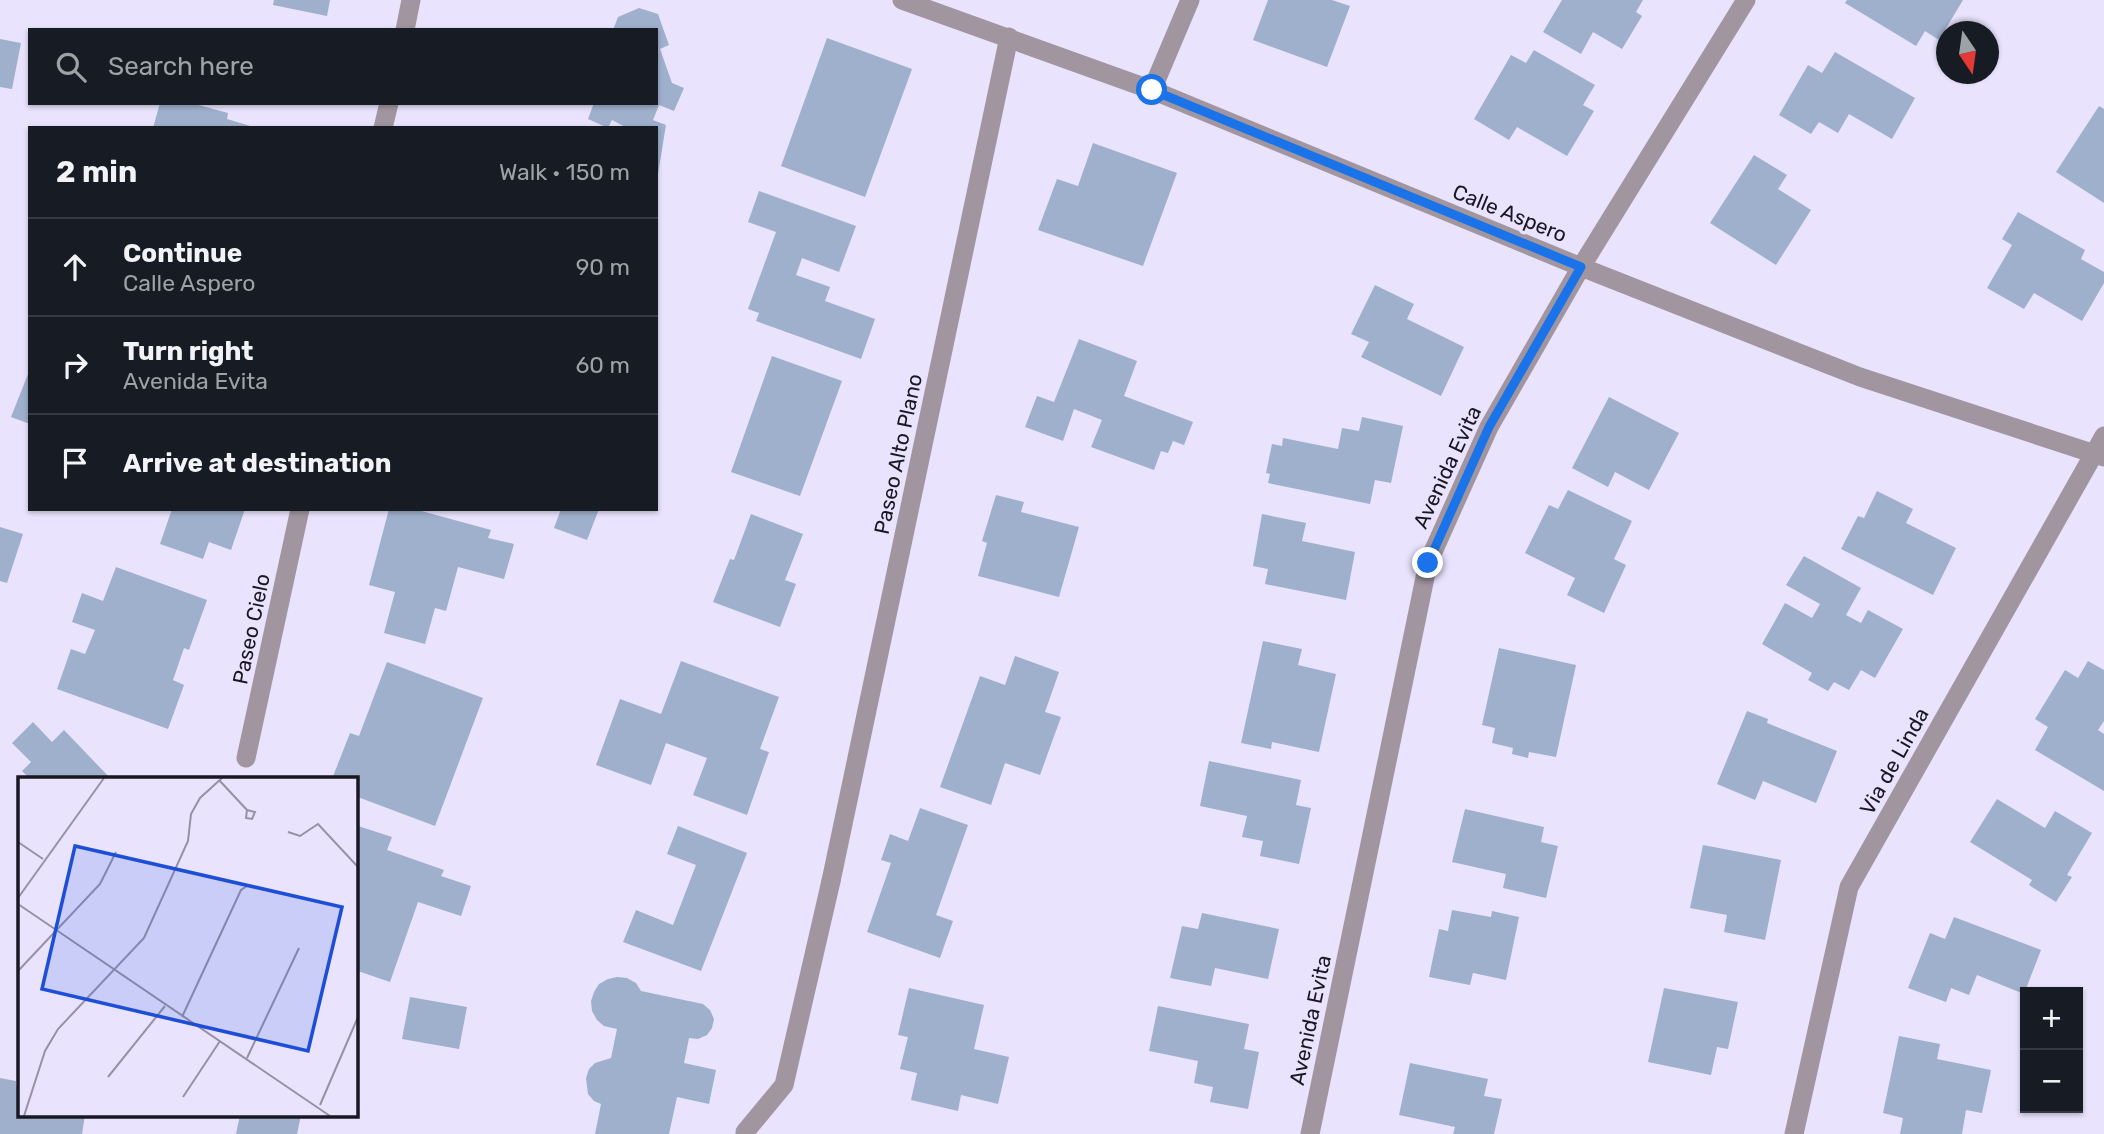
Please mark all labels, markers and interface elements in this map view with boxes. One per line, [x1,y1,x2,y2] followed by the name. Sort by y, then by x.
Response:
[1936,21,1999,84] north arrow
[28,28,658,105] search box
[52,48,90,86] icon: search
[108,51,254,82] text: Search here
[1136,74,1167,105] route start
[56,154,137,190] text: 2 min
[499,158,630,186] text: Walk · 150 m
[1449,179,1571,247] street label: Calle Aspero
[123,238,242,269] text: Continue
[56,248,94,286] icon: ahead
[576,253,630,281] text: 90 m
[123,269,256,297] text: Calle Aspero
[123,336,253,367] text: Turn right
[56,346,94,384] icon: right
[575,351,630,379] text: 60 m
[123,367,268,395] text: Avenida Evita
[869,371,927,537] street label: Paseo Alto Plano
[1408,402,1486,532] street label: Avenida Evita
[56,444,94,482] icon: arrive
[123,448,391,479] text: Arrive at destination
[1412,547,1443,578] route end
[227,571,275,687] street label: Paseo Cielo
[1854,703,1934,819] street label: Via de Linda
[18,777,357,1116] inset map
[1284,953,1336,1087] street label: Avenida Evita
[2020,987,2083,1113] map controls
[2020,987,2083,1050] button: +
[2020,1050,2083,1113] button: −

